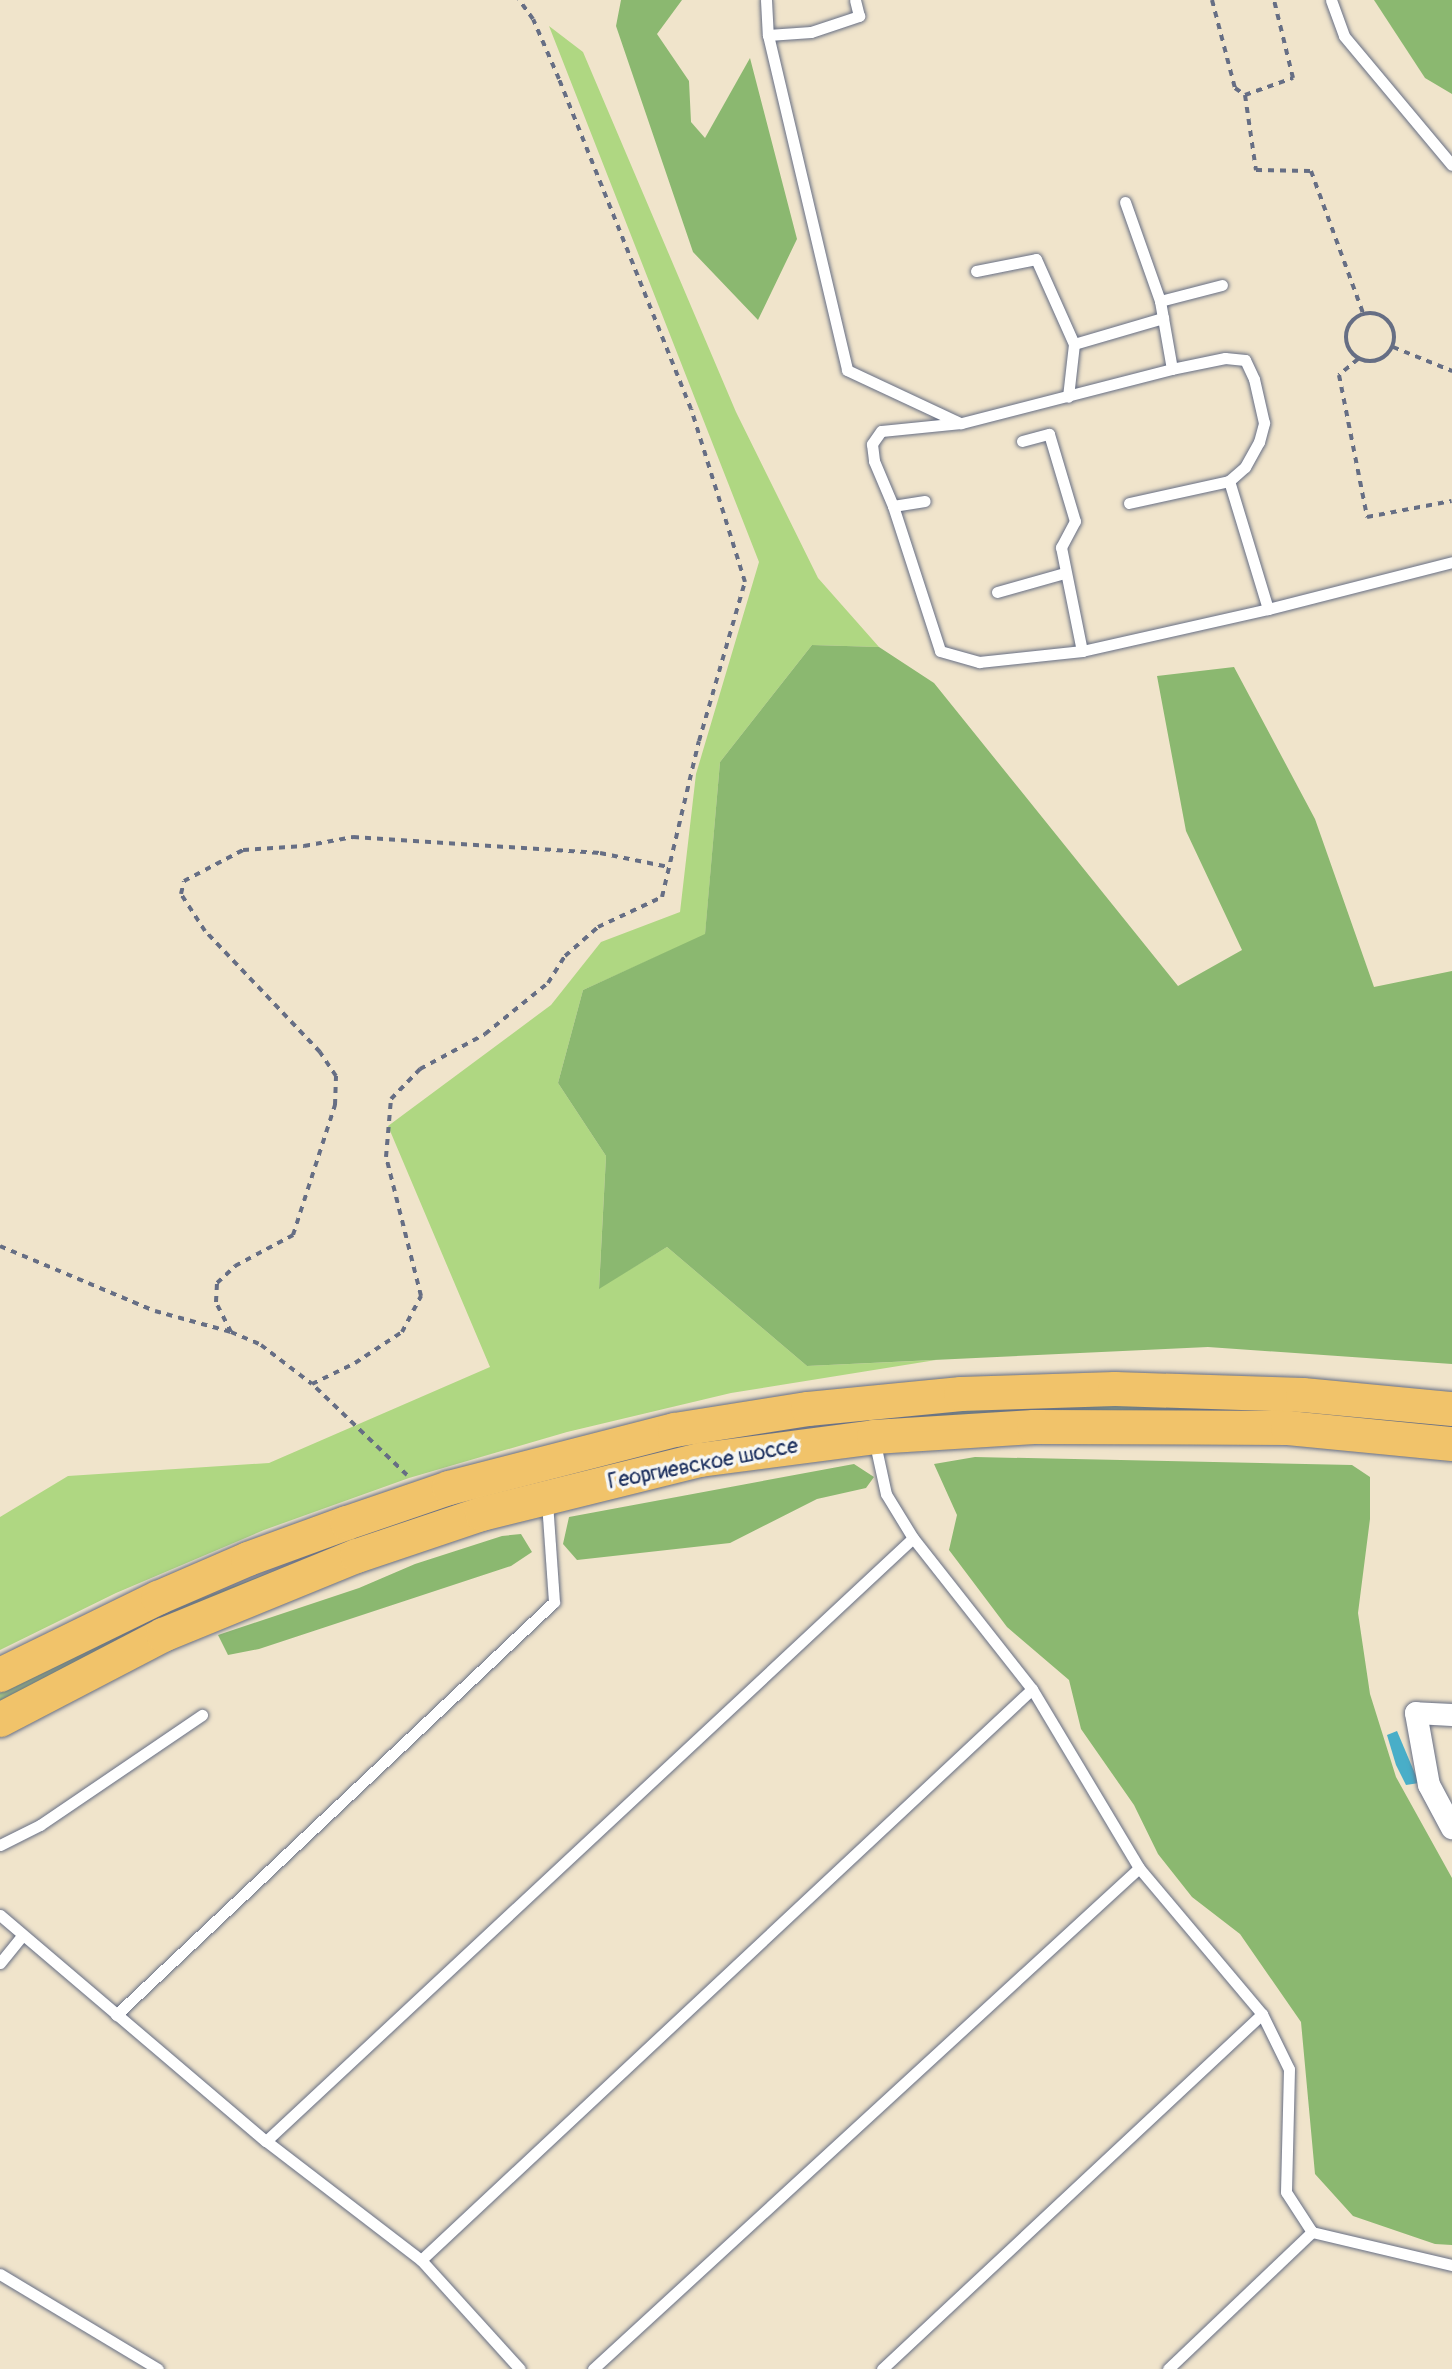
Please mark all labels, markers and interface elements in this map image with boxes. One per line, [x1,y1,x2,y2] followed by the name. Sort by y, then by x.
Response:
[606,1433,800,1495] street label: Георгиевское шоссе

